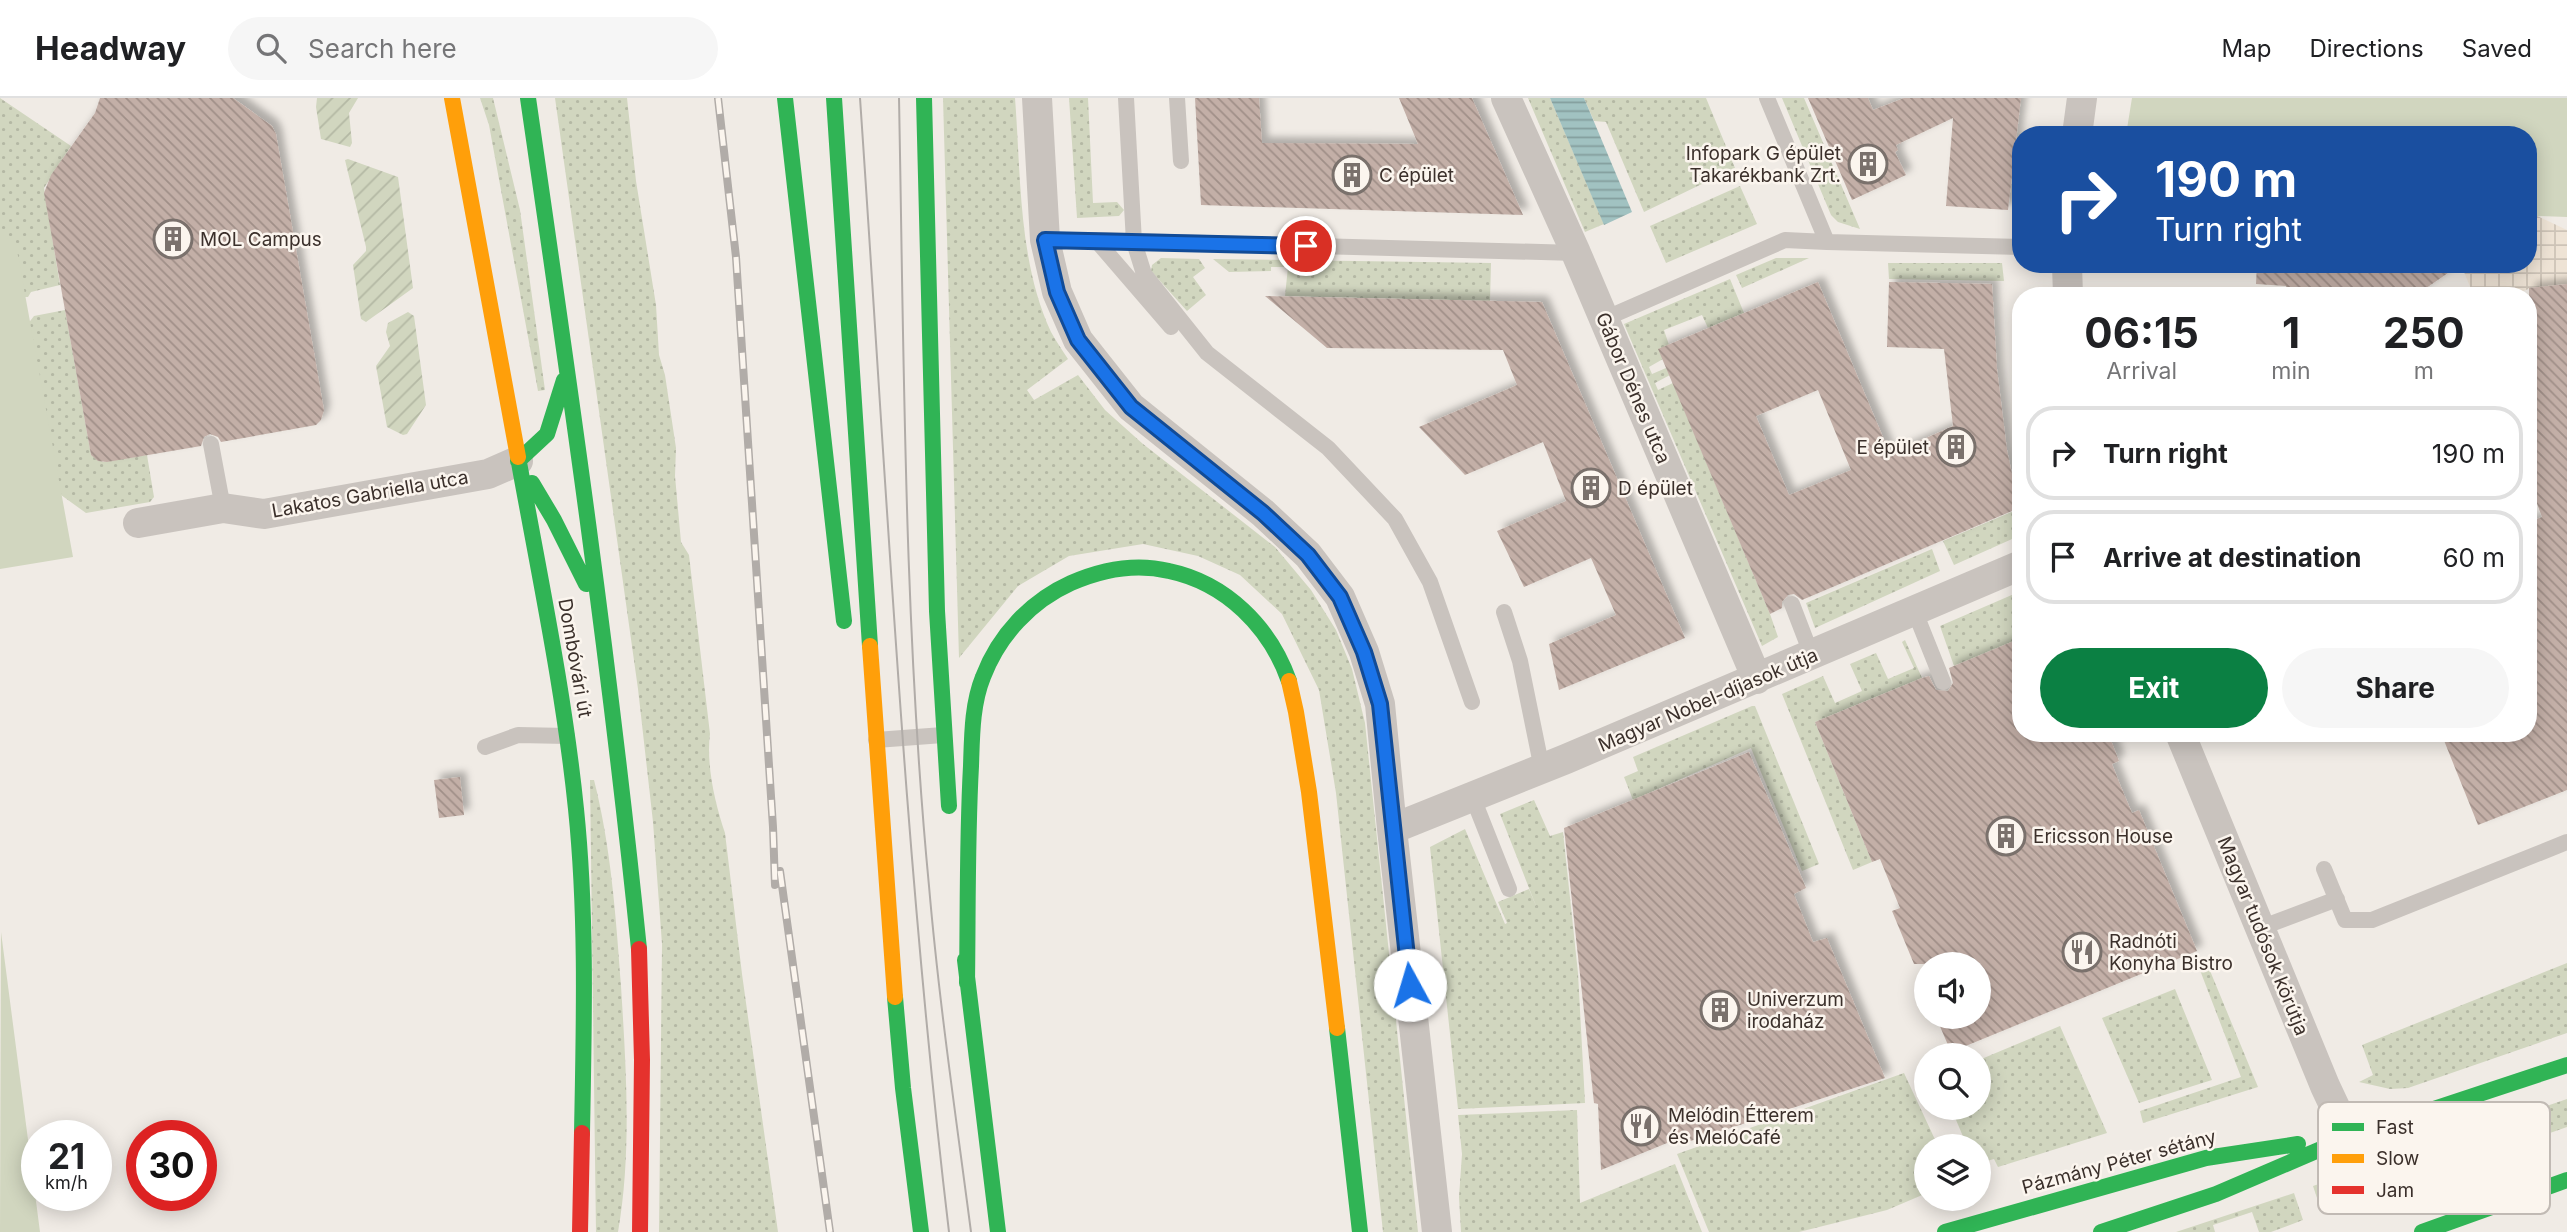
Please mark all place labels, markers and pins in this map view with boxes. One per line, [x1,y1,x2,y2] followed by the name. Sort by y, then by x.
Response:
[1686,142,1841,187] place label: Infopark G épület Takarékbank Zrt.
[1847,143,1889,185] building icon: Infopark G épület Takarékbank Zrt.
[1331,154,1373,196] building icon: C épület
[1379,164,1454,187] place label: C épület
[1276,216,1336,276] pin
[152,218,194,260] building icon: MOL Campus
[200,228,322,251] place label: MOL Campus
[1935,426,1977,468] building icon: E épület
[1856,436,1929,459] place label: E épület
[1570,467,1612,509] building icon: D épület
[1618,477,1693,500] place label: D épület
[1985,815,2027,857] building icon: Ericsson House
[2033,825,2173,848] place label: Ericsson House
[2109,930,2233,975] place label: Radnóti Konyha Bistro
[2061,931,2103,973] restaurant icon: Radnóti Konyha Bistro
[1747,988,1844,1033] place label: Univerzum irodaház
[1699,989,1741,1031] building icon: Univerzum irodaház
[1668,1103,1814,1149] place label: Melódin Étterem és MelóCafé
[1620,1105,1662,1147] restaurant icon: Melódin Étterem és MelóCafé

